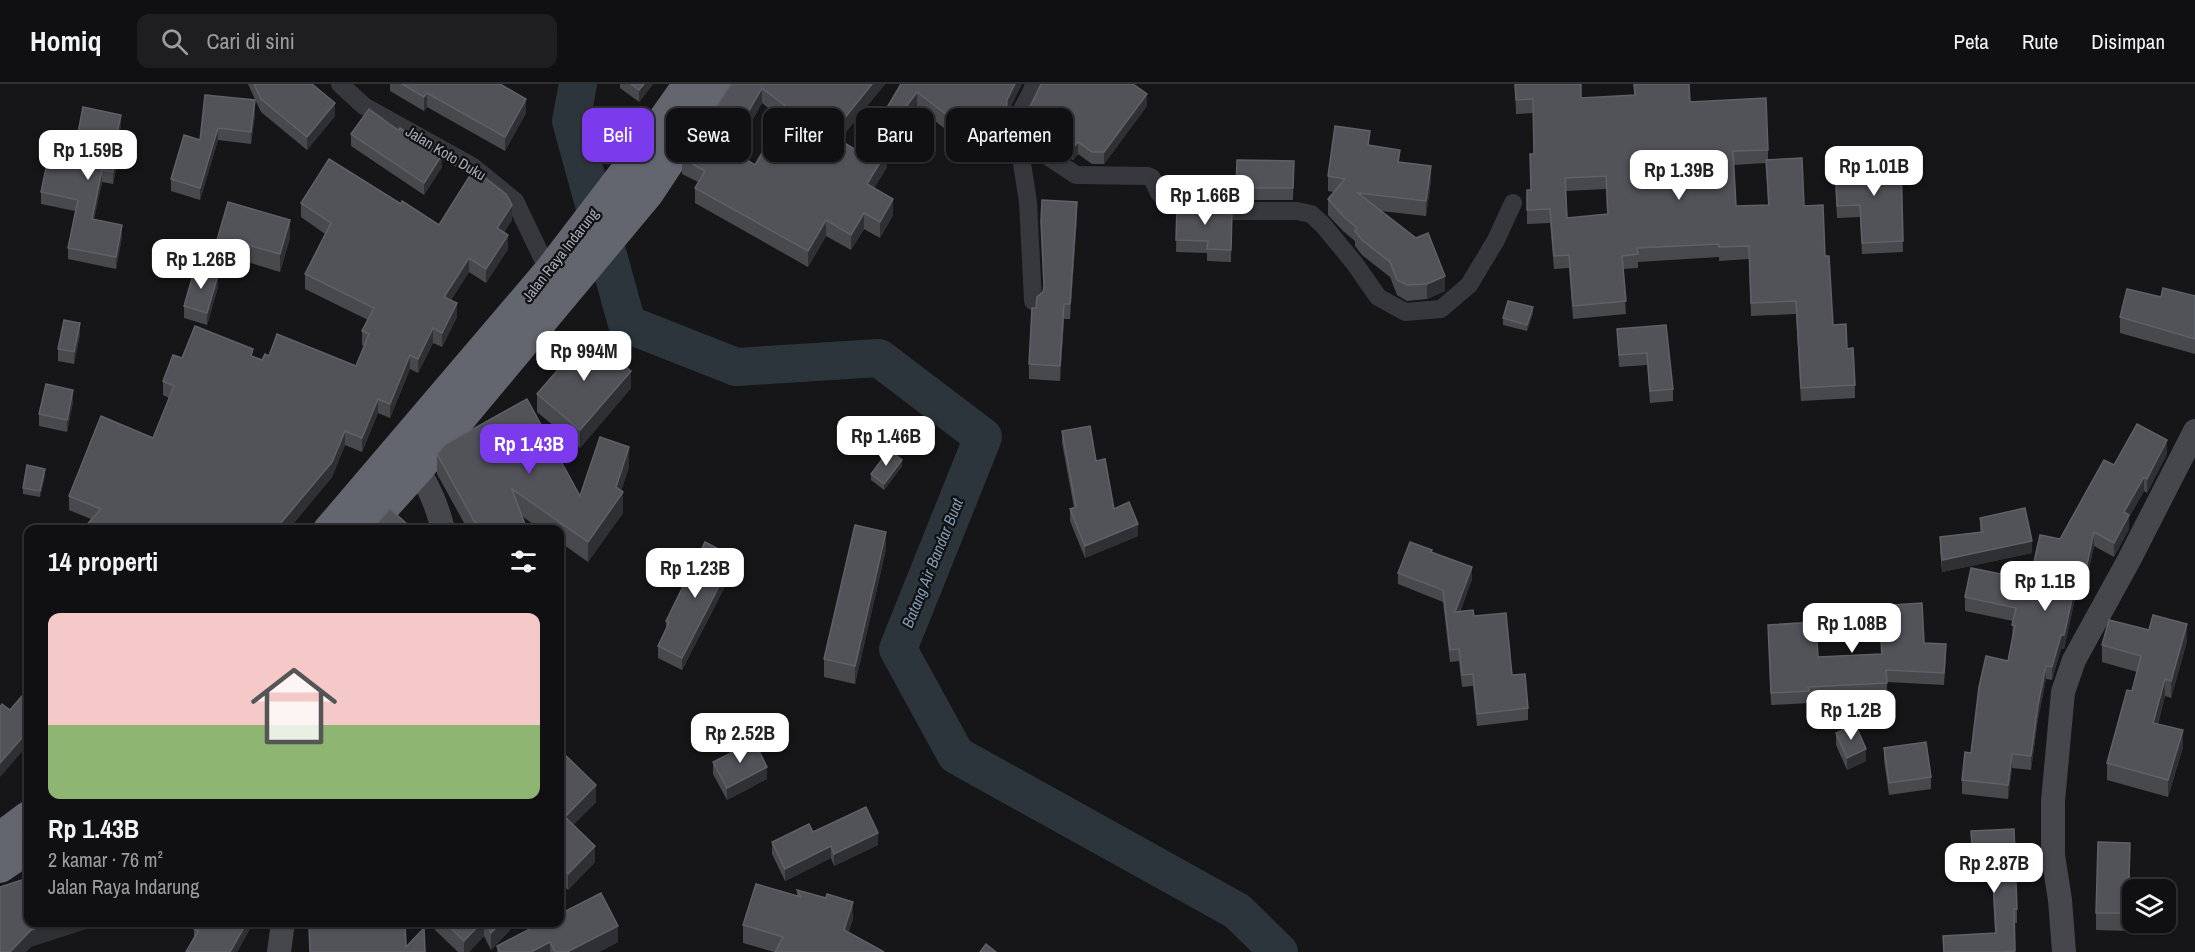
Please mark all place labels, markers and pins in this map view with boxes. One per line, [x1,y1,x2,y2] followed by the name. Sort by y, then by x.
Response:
[26,130,150,181] pin: Rp 1.59B
[1812,146,1936,197] pin: Rp 1.01B
[1617,150,1741,201] pin: Rp 1.39B
[1143,175,1267,226] pin: Rp 1.66B
[139,239,263,290] pin: Rp 1.26B
[529,331,639,382] pin: Rp 994M
[824,416,948,467] pin: Rp 1.46B
[467,424,591,475] pin: Rp 1.43B
[633,548,757,599] pin: Rp 1.23B
[1990,561,2100,612] pin: Rp 1.1B
[1790,603,1914,654] pin: Rp 1.08B
[1796,690,1906,741] pin: Rp 1.2B
[678,713,802,764] pin: Rp 2.52B
[1932,843,2056,894] pin: Rp 2.87B

